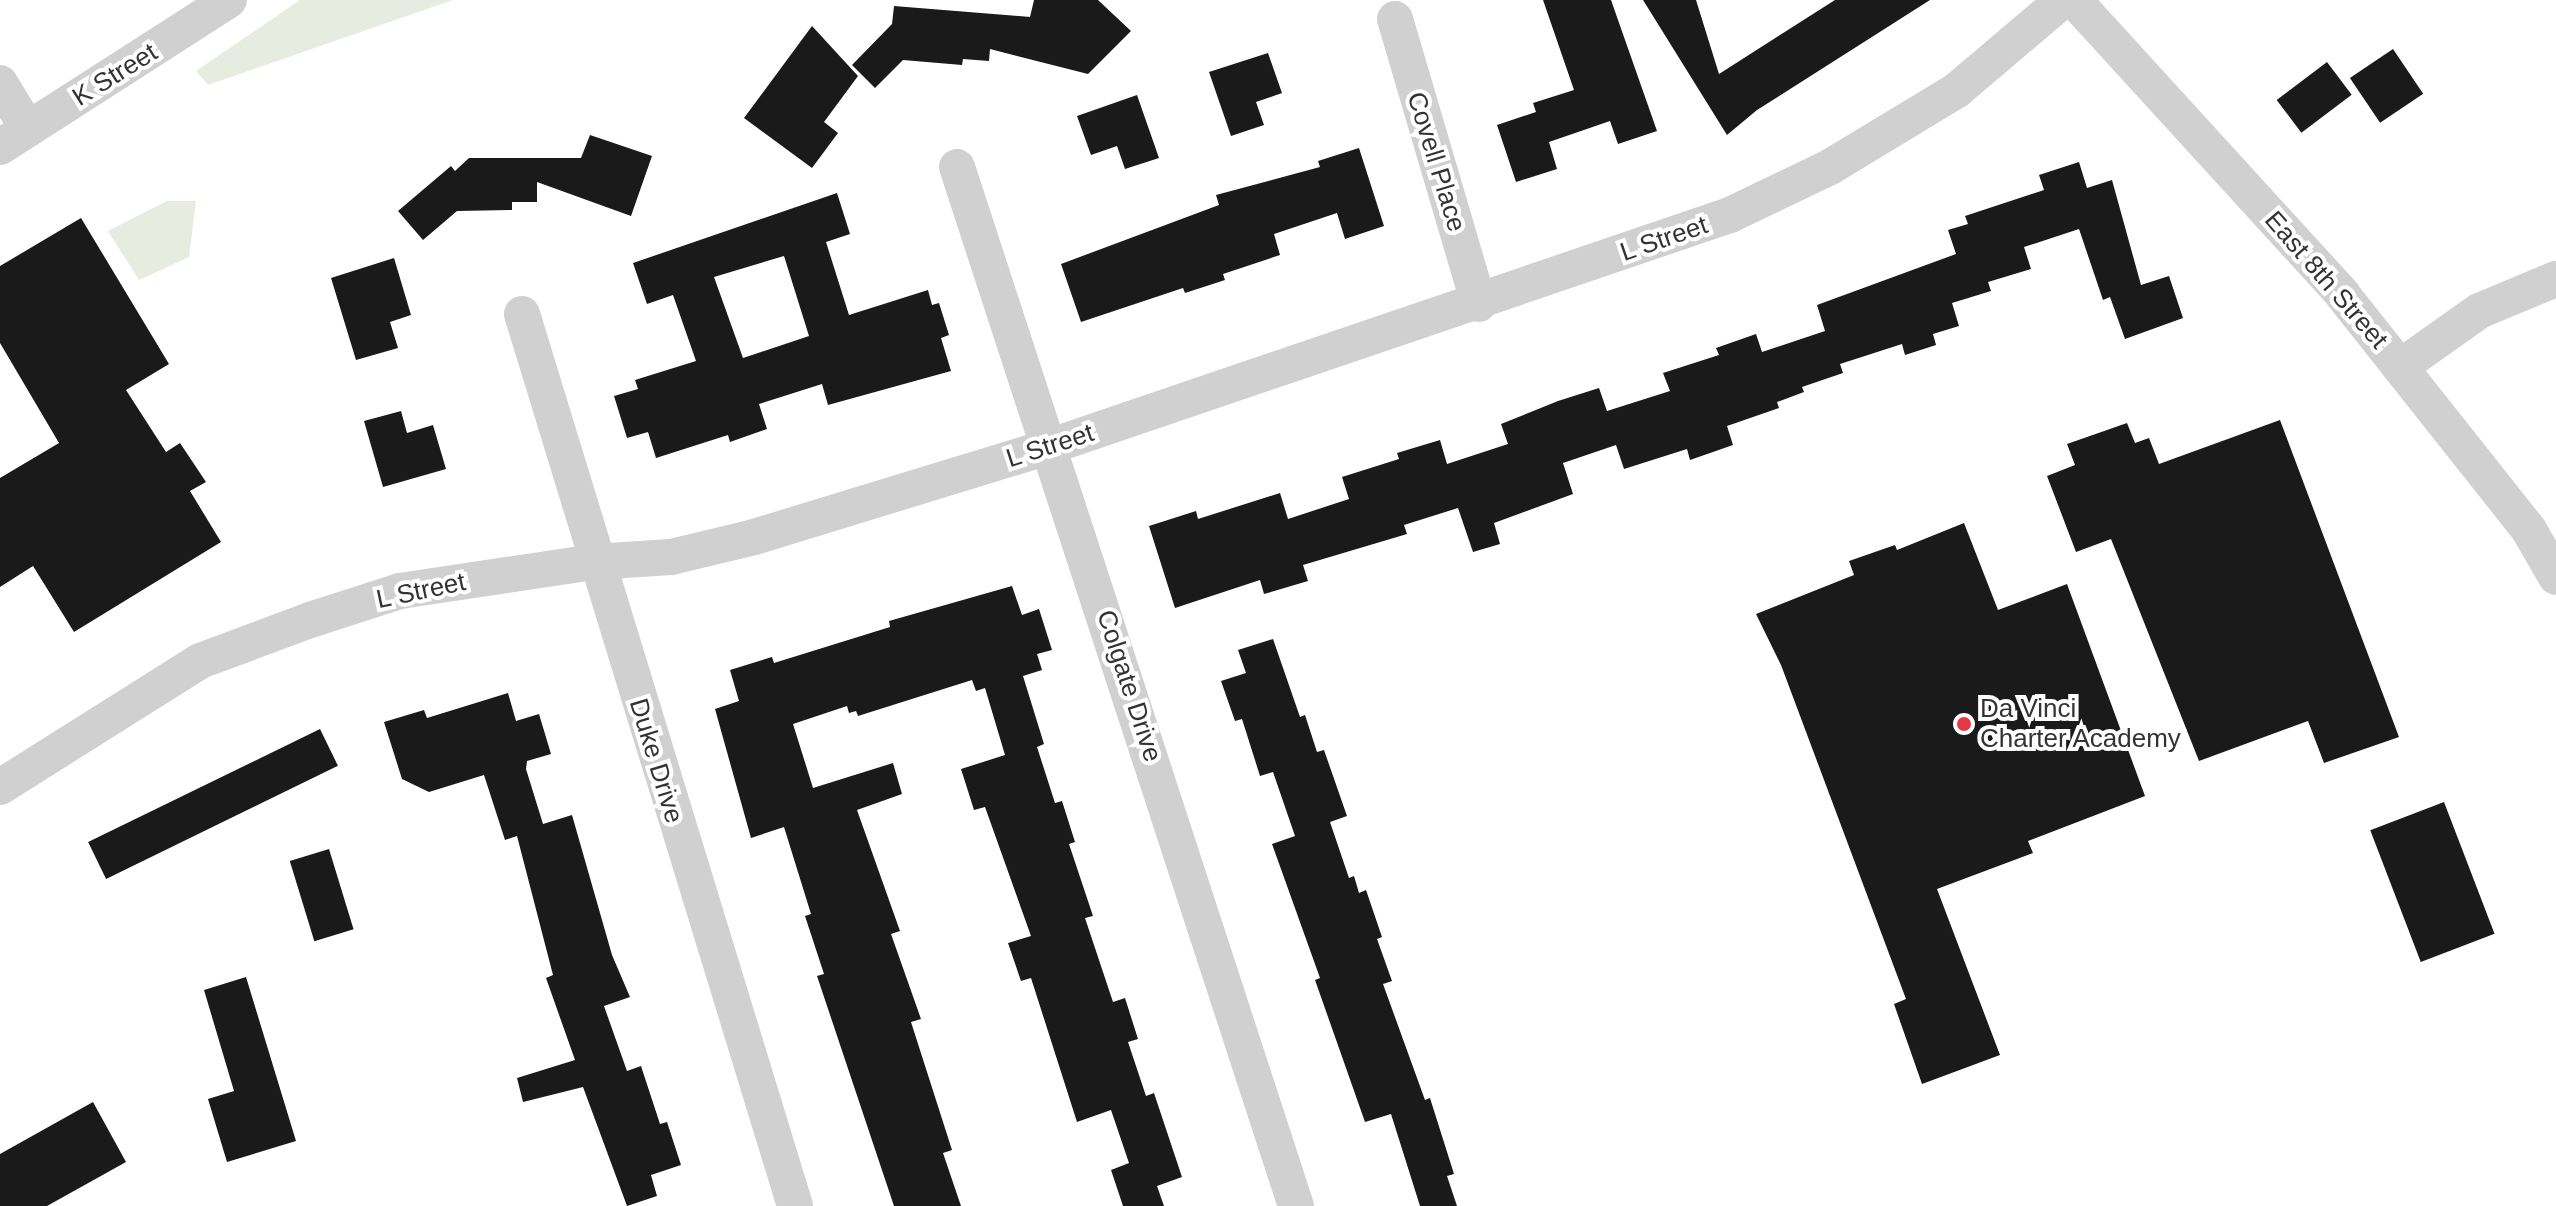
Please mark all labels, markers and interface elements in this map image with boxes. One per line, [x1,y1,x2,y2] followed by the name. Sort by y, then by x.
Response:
[67,37,163,113] street label: K Street
[1400,88,1472,236] street label: Covell Place
[2258,205,2394,355] street label: East 8th Street
[1616,209,1712,269] street label: L Street
[1002,417,1098,475] street label: L Street
[373,566,469,616] street label: L Street
[1090,606,1168,766] street label: Colgate Drive
[1980,693,2182,754] place label: Da Vinci Charter Academy
[622,695,690,827] street label: Duke Drive
[1955,715,1973,733] marker: Da Vinci Charter Academy

